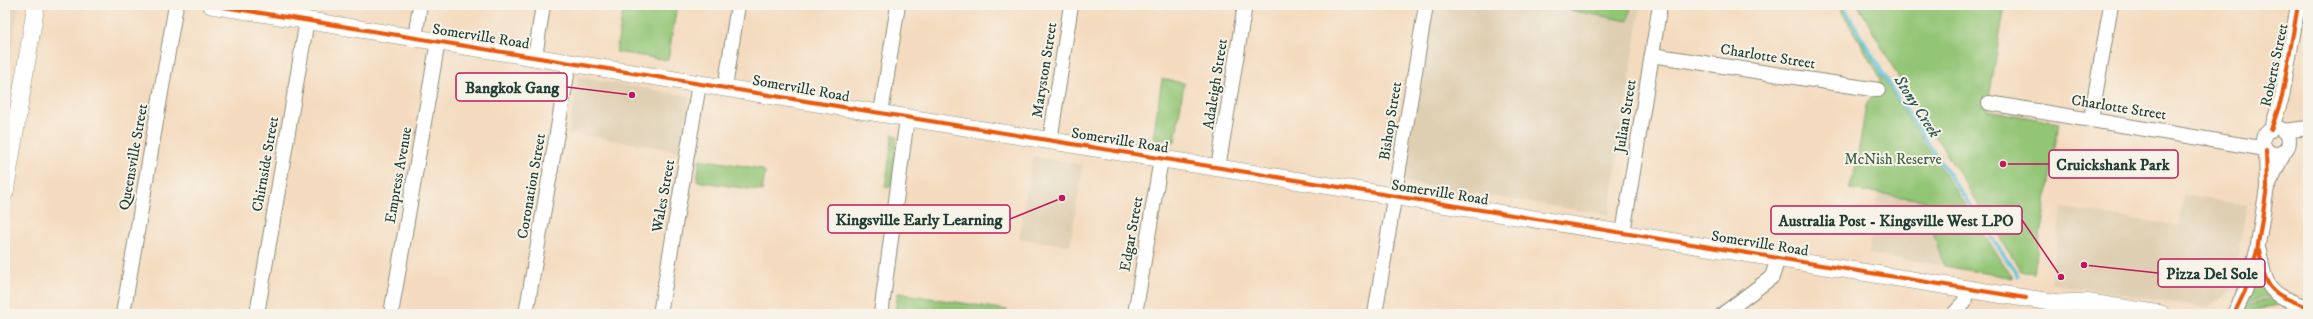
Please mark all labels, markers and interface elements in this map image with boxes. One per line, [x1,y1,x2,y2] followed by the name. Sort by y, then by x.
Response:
[431,19,531,54] street label: Somerville Road
[1028,21,1061,119] street label: Maryston Street
[2256,22,2293,108] street label: Roberts Street
[1199,37,1232,131] street label: Adaleigh Street
[1719,40,1817,73] street label: Charlotte Street
[751,71,851,106] street label: Somerville Road
[1889,71,1945,142] water label: Stony Creek
[456,73,567,101] callout: Bangkok Gang
[465,78,560,98] text: Bangkok Gang
[1610,78,1641,156] street label: Julian Street
[1375,80,1406,162] street label: Bishop Street
[2070,91,2168,124] street label: Charlotte Street
[115,102,152,212] street label: Queensville Street
[248,115,283,213] street label: Chirnside Street
[1070,123,1170,158] street label: Somerville Road
[381,125,416,225] street label: Empress Avenue
[513,132,550,240] street label: Coronation Street
[1844,150,1942,169] park label: McNish Reserve
[2049,150,2178,178] callout: Cruickshank Park
[2056,155,2171,175] text: Cruickshank Park
[648,158,679,235] street label: Wales Street
[1390,175,1490,210] street label: Somerville Road
[1116,195,1147,273] street label: Edgar Street
[828,205,1010,233] callout: Kingsville Early Learning
[1771,206,2022,234] callout: Australia Post - Kingsville West LPO
[836,210,1004,230] text: Kingsville Early Learning
[1777,211,2014,231] text: Australia Post - Kingsville West LPO
[1710,226,1810,261] street label: Somerville Road
[2158,259,2265,287] callout: Pizza Del Sole
[2166,264,2258,284] text: Pizza Del Sole

